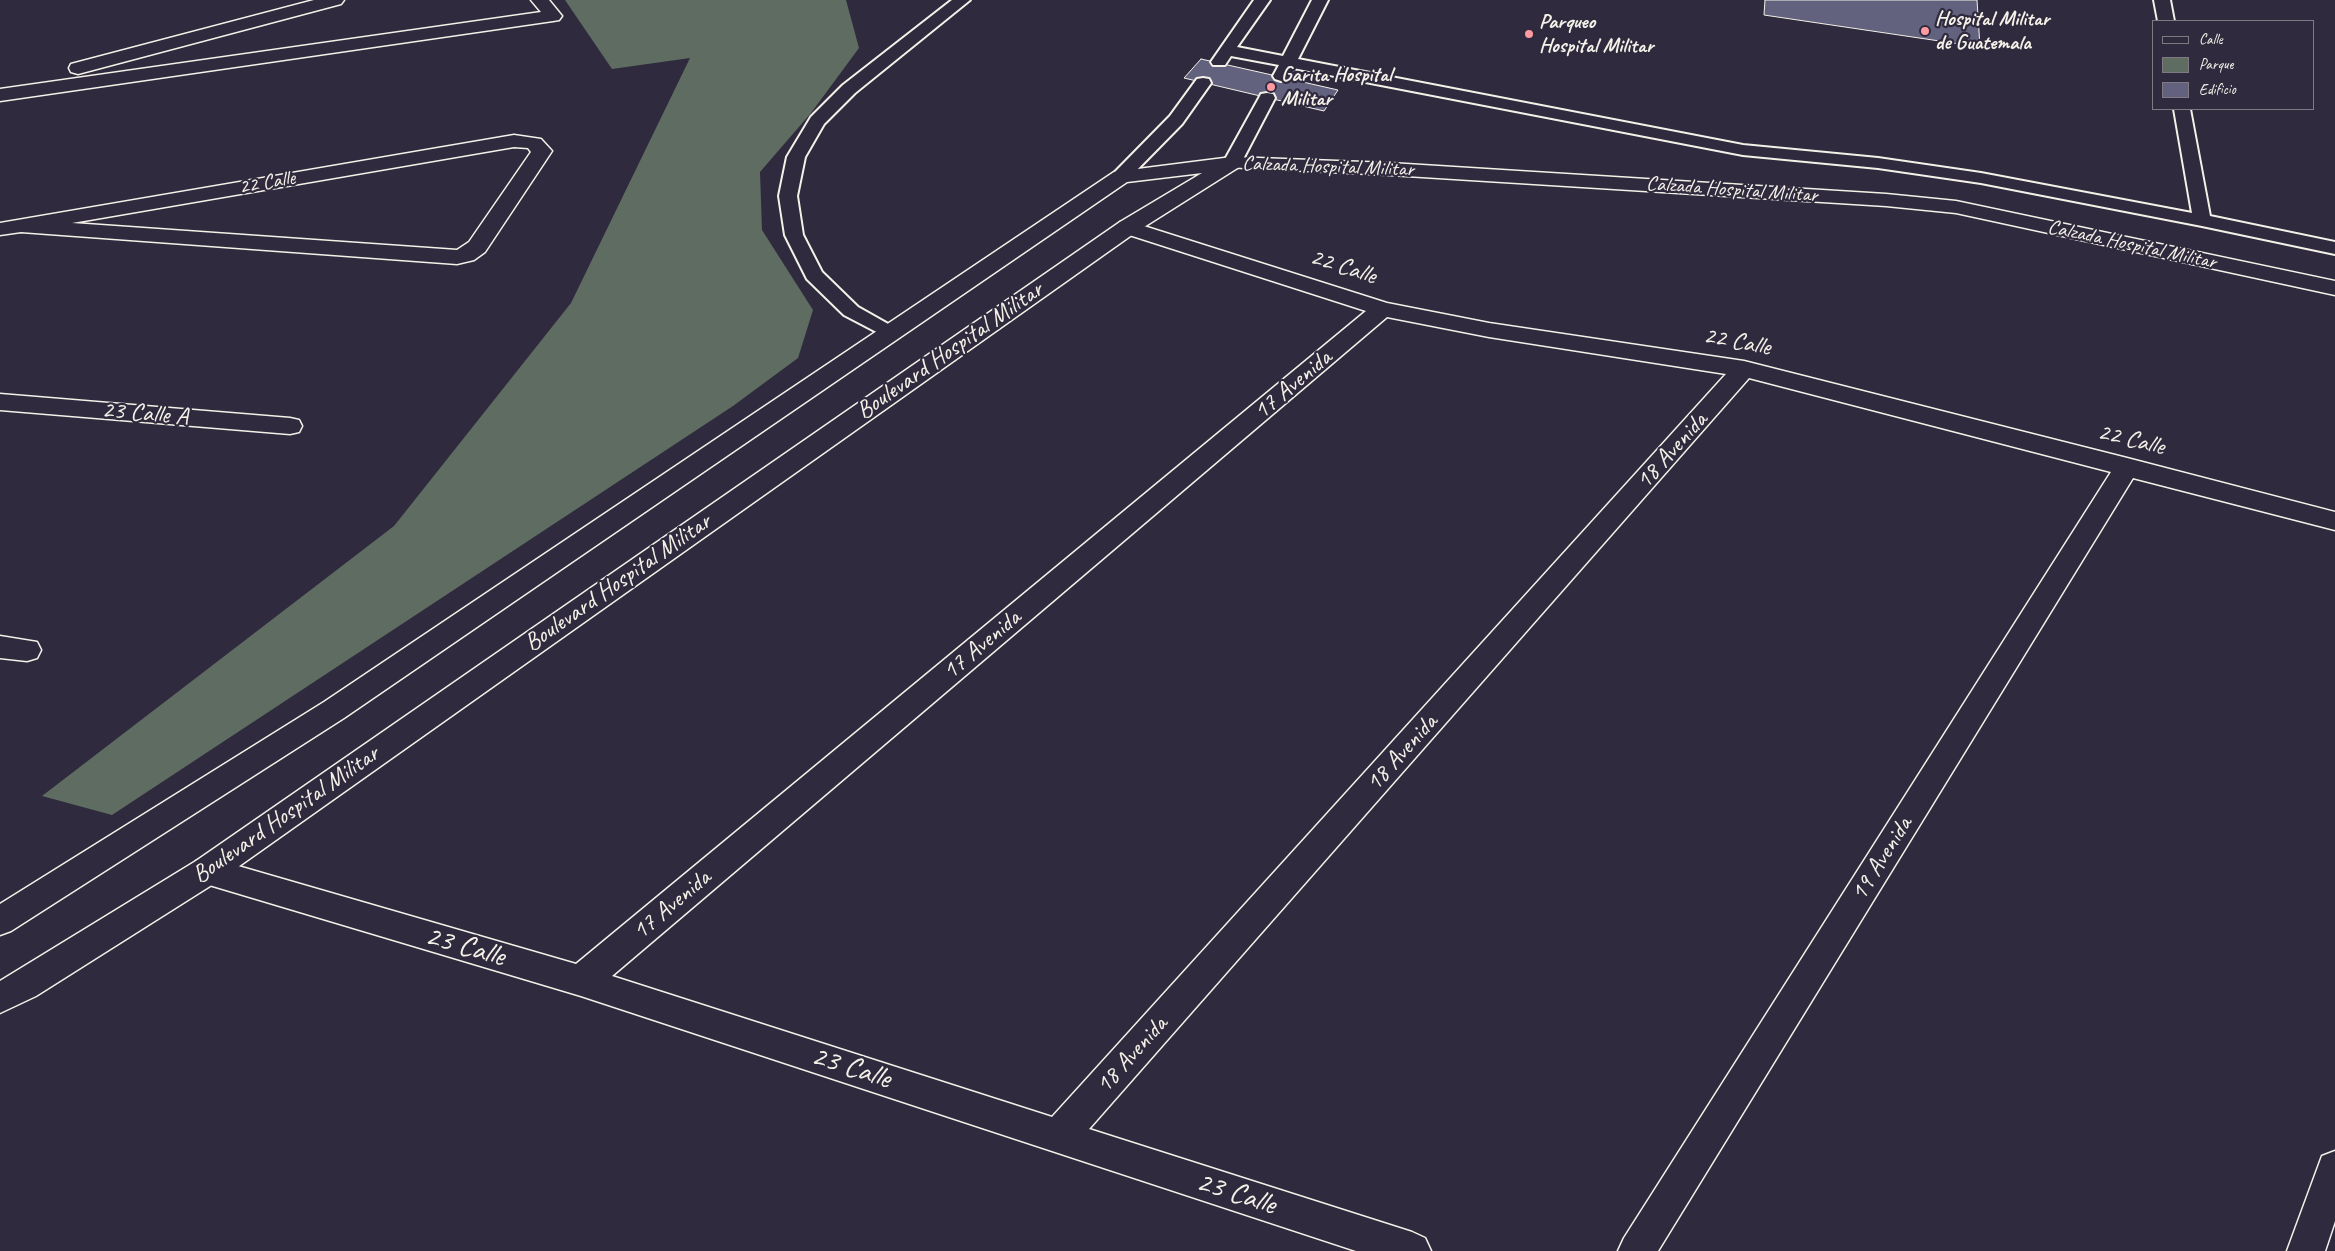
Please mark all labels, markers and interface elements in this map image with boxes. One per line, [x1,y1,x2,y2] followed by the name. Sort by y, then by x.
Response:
[1935,6,2049,56] place label: Hospital Militar de Guatemala
[1539,9,1653,59] place label: Parqueo Hospital Militar
[2152,20,2315,110] legend
[1919,25,1931,37] marker: Hospital Militar de Guatemala
[1523,28,1535,40] marker: Parqueo Hospital Militar
[2199,30,2223,49] text: Calle
[2199,55,2233,74] text: Parque
[1281,62,1392,112] place label: Garita Hospital Militar
[2199,80,2236,99] text: Edificio
[1265,81,1277,93] marker: Garita Hospital Militar
[1242,151,1414,183] street label: Calzada Hospital Militar
[237,166,297,200] street label: 22 Calle
[1645,171,1819,209] street label: Calzada Hospital Militar
[2045,215,2219,275] street label: Calzada Hospital Militar
[1306,242,1380,292] street label: 22 Calle
[851,275,1049,427] street label: Boulevard Hospital Militar
[1701,321,1773,363] street label: 22 Calle
[1248,343,1338,427] street label: 17 Avenida
[101,395,189,433] street label: 23 Calle A
[1630,406,1714,496] street label: 18 Avenida
[2094,417,2168,463] street label: 22 Calle
[519,507,717,659] street label: Boulevard Hospital Militar
[937,603,1027,687] street label: 17 Avenida
[1360,708,1444,798] street label: 18 Avenida
[187,739,385,891] street label: Boulevard Hospital Militar
[1845,811,1919,907] street label: 19 Avenida
[627,863,717,947] street label: 17 Avenida
[421,918,509,976] street label: 23 Calle
[1090,1010,1174,1100] street label: 18 Avenida
[807,1038,895,1098] street label: 23 Calle
[1192,1164,1280,1224] street label: 23 Calle

